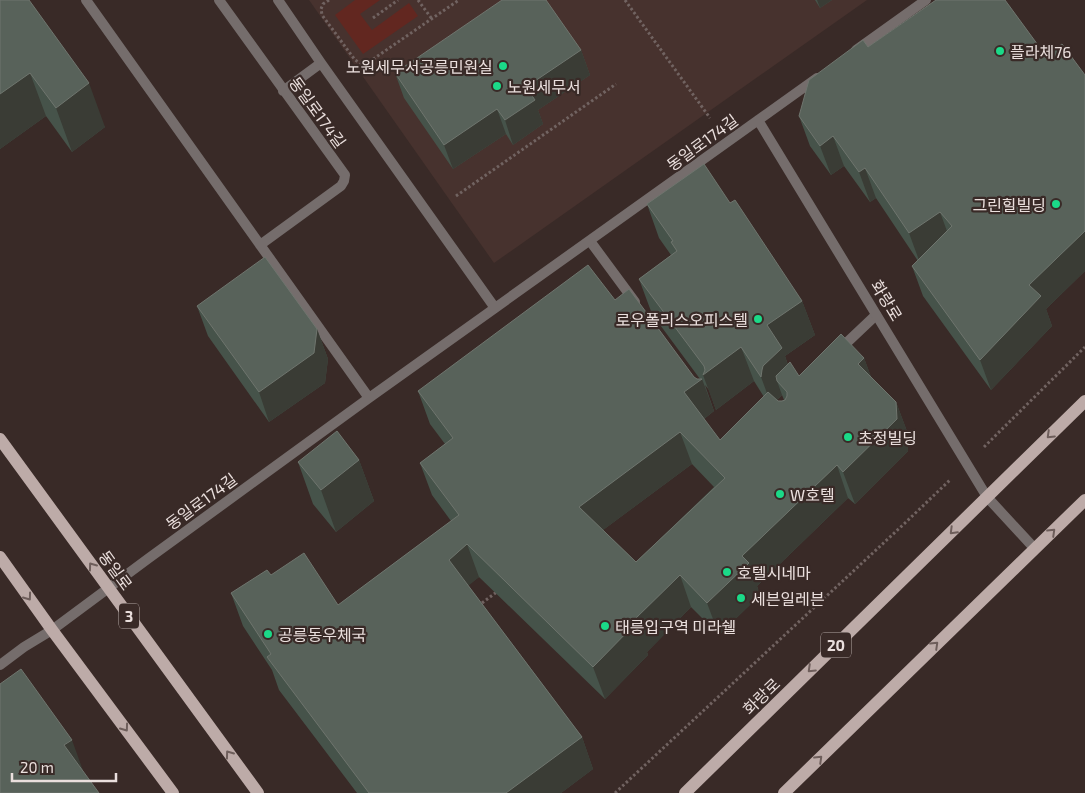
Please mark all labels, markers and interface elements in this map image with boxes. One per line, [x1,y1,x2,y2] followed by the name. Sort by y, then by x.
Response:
[1010,42,1072,61] place label: 플라체76
[994,45,1006,57] marker: 플라체76
[346,57,493,76] place label: 노원세무서공릉민원실
[497,60,509,72] marker: 노원세무서공릉민원실
[286,73,350,151] street label: 동일로174길
[507,77,581,96] place label: 노원세무서
[491,80,503,92] marker: 노원세무서
[663,110,741,174] street label: 동일로174길
[972,195,1046,214] place label: 그린힐빌딩
[1050,198,1062,210] marker: 그린힐빌딩
[867,276,907,324] street label: 화랑로
[616,310,748,329] place label: 로우폴리스오피스텔
[752,313,764,325] marker: 로우폴리스오피스텔
[858,428,917,447] place label: 초정빌딩
[1047,429,1056,438] one-way arrow
[842,431,854,443] marker: 초정빌딩
[162,469,240,533] street label: 동일로174길
[790,485,835,504] place label: W호텔
[774,488,786,500] marker: W호텔
[949,525,958,534] one-way arrow
[1046,529,1055,538] one-way arrow
[95,547,137,594] street label: 동일로
[89,562,98,572] one-way arrow
[737,563,811,582] place label: 호텔시네마
[721,566,733,578] marker: 호텔시네마
[751,589,825,608] place label: 세븐일레븐
[23,591,31,600] one-way arrow
[735,592,747,604] marker: 세븐일레븐
[119,604,139,628] road number: 3
[615,617,736,636] place label: 태릉입구역 미라쉘
[599,620,611,632] marker: 태릉입구역 미라쉘
[278,625,366,644] place label: 공릉동우체국
[262,628,274,640] marker: 공릉동우체국
[821,632,851,658] road number: 20
[930,642,939,651] one-way arrow
[808,664,817,673] one-way arrow
[739,674,784,718] street label: 화랑로
[119,722,127,731] one-way arrow
[12,750,116,782] scale bar
[226,750,235,760] one-way arrow
[813,756,822,765] one-way arrow
[20,758,54,776] text: 20 m

